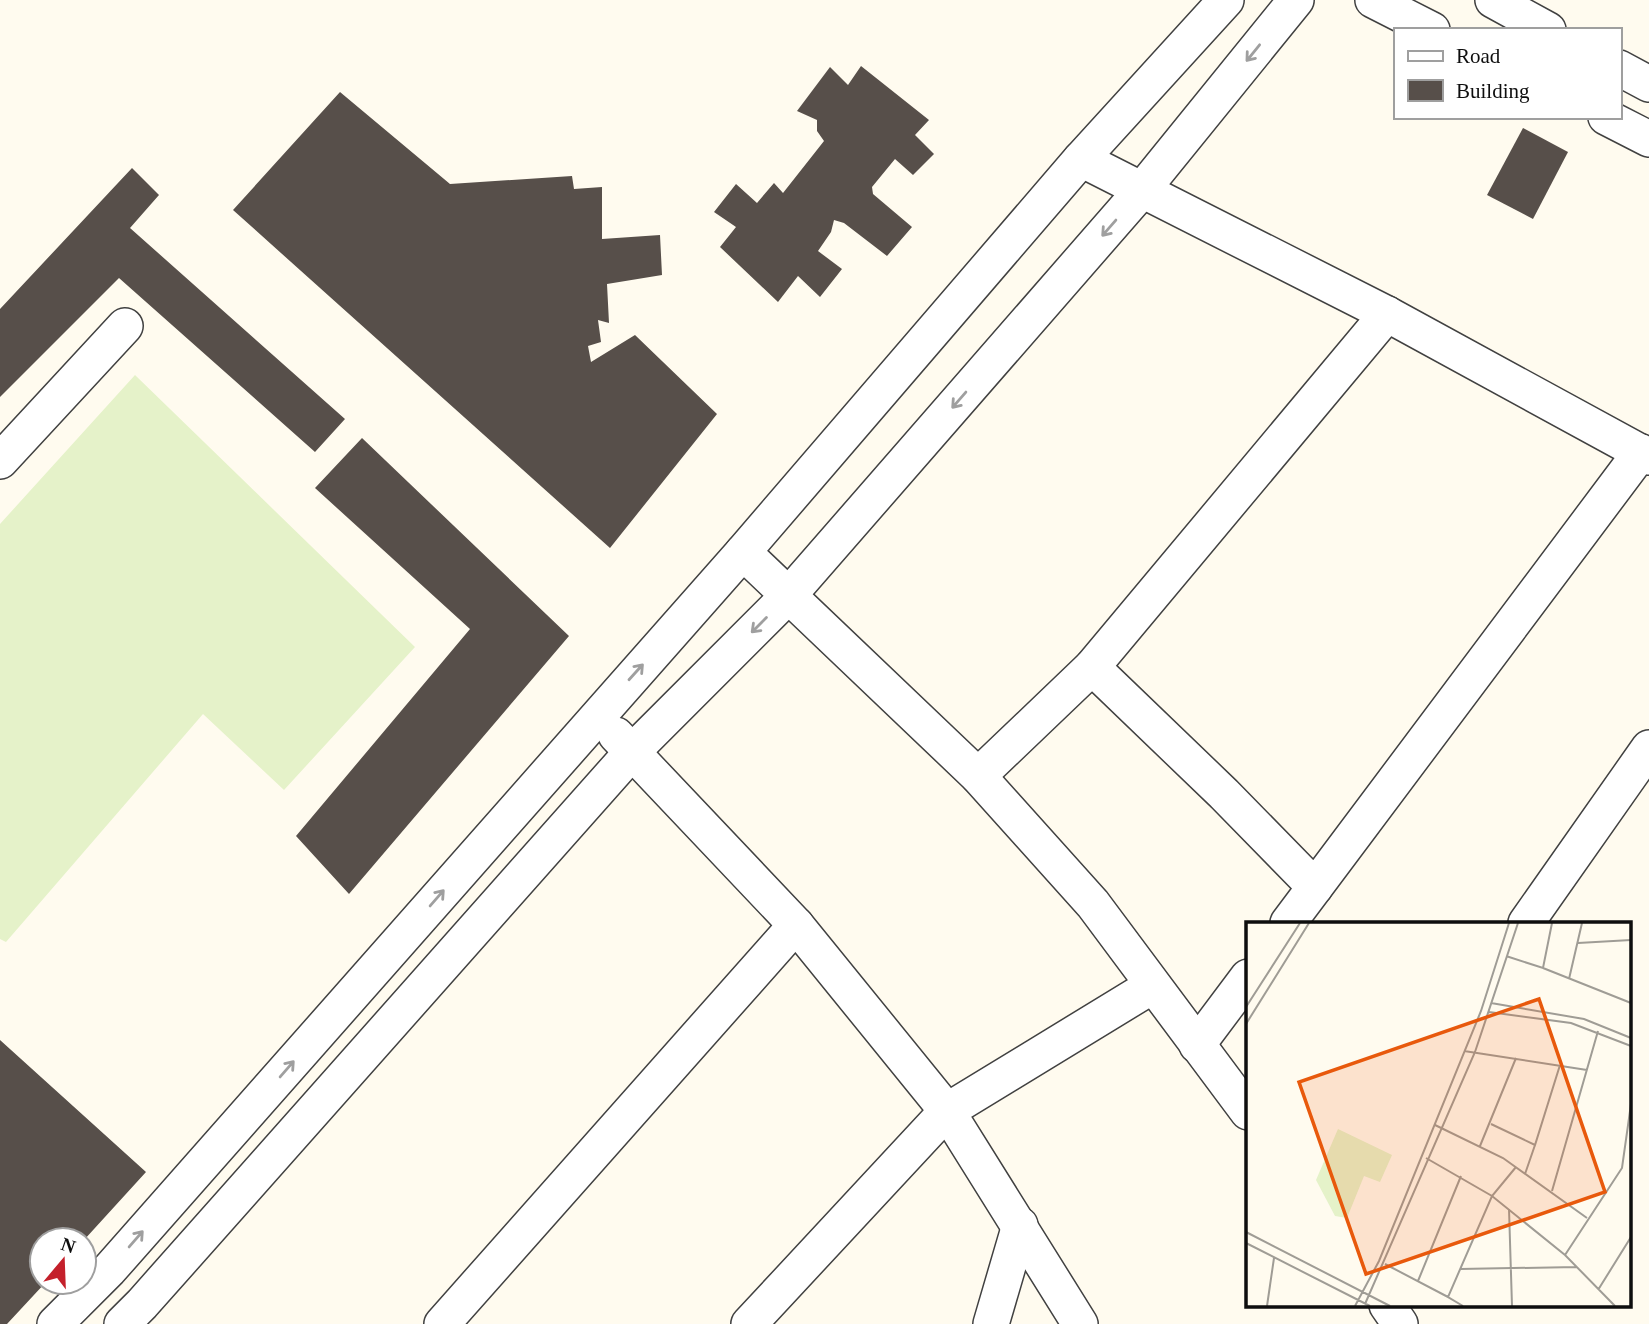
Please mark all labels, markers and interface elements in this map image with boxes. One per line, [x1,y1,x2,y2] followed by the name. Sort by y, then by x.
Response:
[1394,28,1621,119] legend
[1246,43,1261,61] one-way arrow
[1456,44,1501,68] text: Road
[1456,79,1530,103] text: Building
[1101,219,1117,237] one-way arrow
[951,391,967,409] one-way arrow
[751,616,768,633] one-way arrow
[628,664,645,681] one-way arrow
[429,889,445,907] one-way arrow
[1246,922,1632,1306] inset map
[279,1060,295,1078] one-way arrow
[28,1226,98,1296] north arrow
[128,1230,144,1248] one-way arrow
[58,1233,79,1258] text: N

